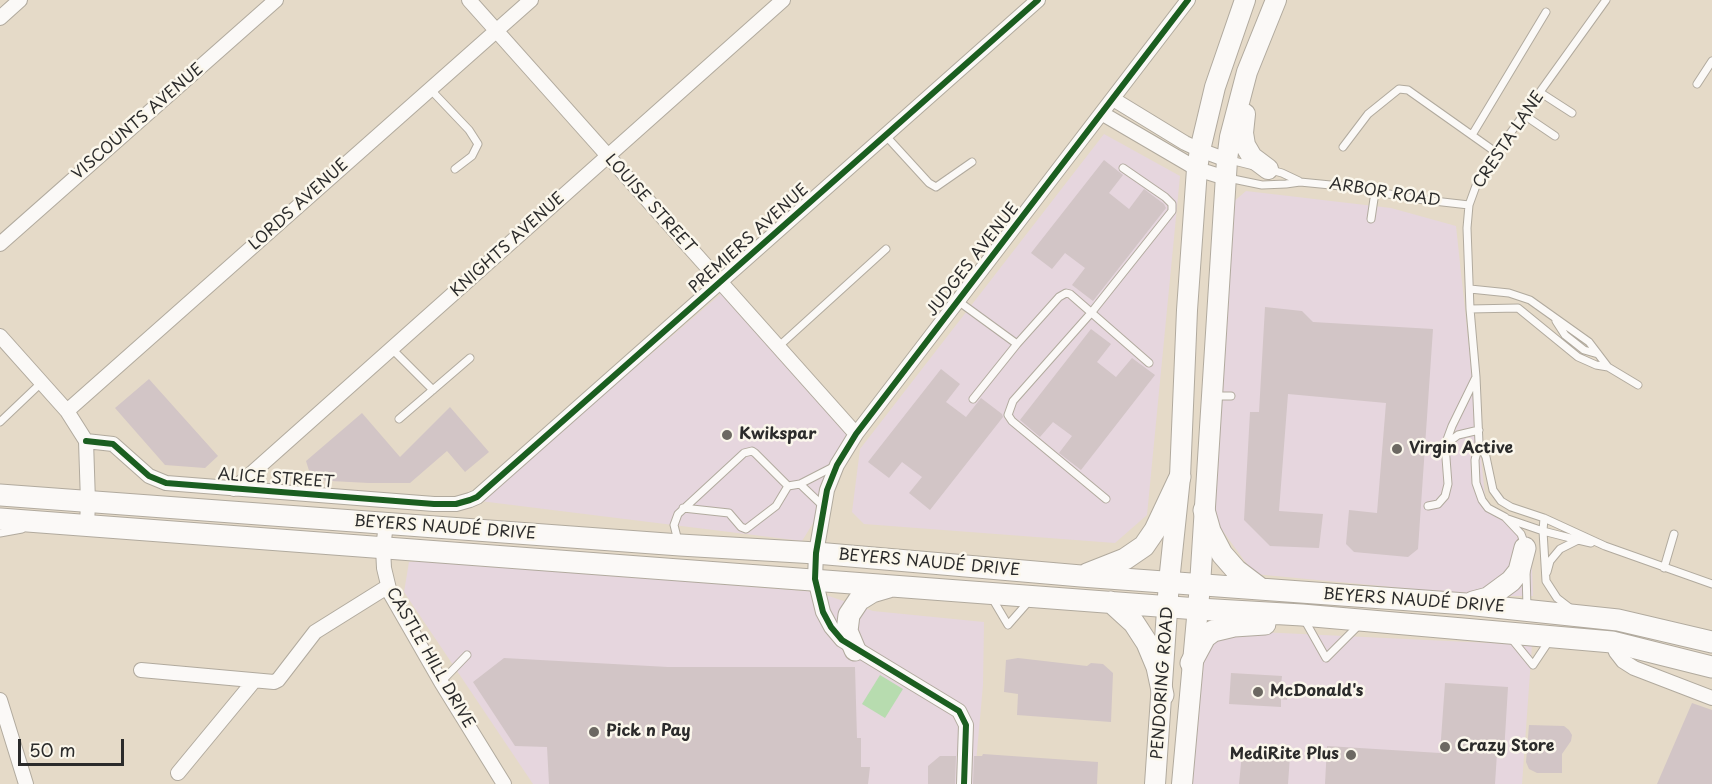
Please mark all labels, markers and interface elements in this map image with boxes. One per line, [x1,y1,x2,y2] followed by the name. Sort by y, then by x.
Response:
[69,60,207,184] street label: VISCOUNTS AVENUE
[1469,88,1549,192] street label: CRESTA LANE
[601,151,699,257] street label: LOUISE STREET
[246,155,352,255] street label: LORDS AVENUE
[1328,175,1442,211] street label: ARBOR ROAD
[685,180,813,298] street label: PREMIERS AVENUE
[447,189,569,301] street label: KNIGHTS AVENUE
[923,200,1023,320] street label: JUDGES AVENUE
[739,425,816,445] place label: Kwikspar
[720,428,734,442] marker: Kwikspar
[1409,439,1513,459] place label: Virgin Active
[1390,442,1404,456] marker: Virgin Active
[217,465,335,493] street label: ALICE STREET
[353,512,537,544] street label: BEYERS NAUDÉ DRIVE
[837,545,1021,581] street label: BEYERS NAUDÉ DRIVE
[382,584,478,732] street label: CASTLE HILL DRIVE
[1322,585,1506,617] street label: BEYERS NAUDÉ DRIVE
[1148,606,1178,760] street label: PENDORING ROAD
[1270,682,1364,702] place label: McDonald's
[1251,685,1265,699] marker: McDonald's
[606,722,691,742] place label: Pick n Pay
[587,725,601,739] marker: Pick n Pay
[21,727,128,765] scale bar
[29,736,76,763] text: 50 m
[1457,737,1555,757] place label: Crazy Store
[1438,740,1452,754] marker: Crazy Store
[1230,745,1339,765] place label: MediRite Plus
[1344,748,1358,762] marker: MediRite Plus

